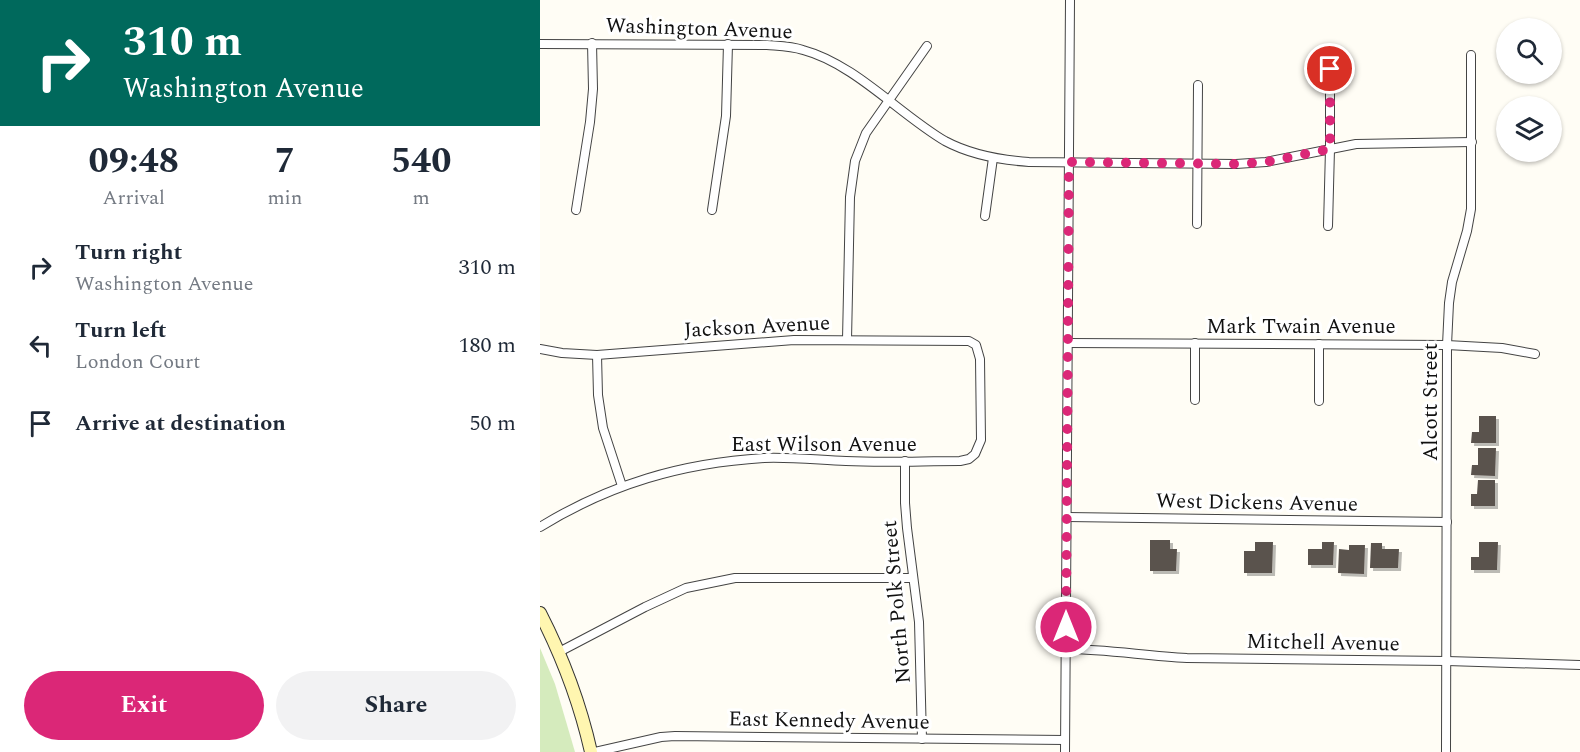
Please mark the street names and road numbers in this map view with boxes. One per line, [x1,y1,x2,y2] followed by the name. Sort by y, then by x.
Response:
[605,10,793,48] street label: Washington Avenue
[683,307,831,347] street label: Jackson Avenue
[1206,311,1396,343] street label: Mark Twain Avenue
[1415,343,1447,461] street label: Alcott Street
[731,429,917,461] street label: East Wilson Avenue
[1156,485,1358,521] street label: West Dickens Avenue
[874,519,920,685] street label: North Polk Street
[1246,626,1400,660] street label: Mitchell Avenue
[728,703,930,739] street label: East Kennedy Avenue

